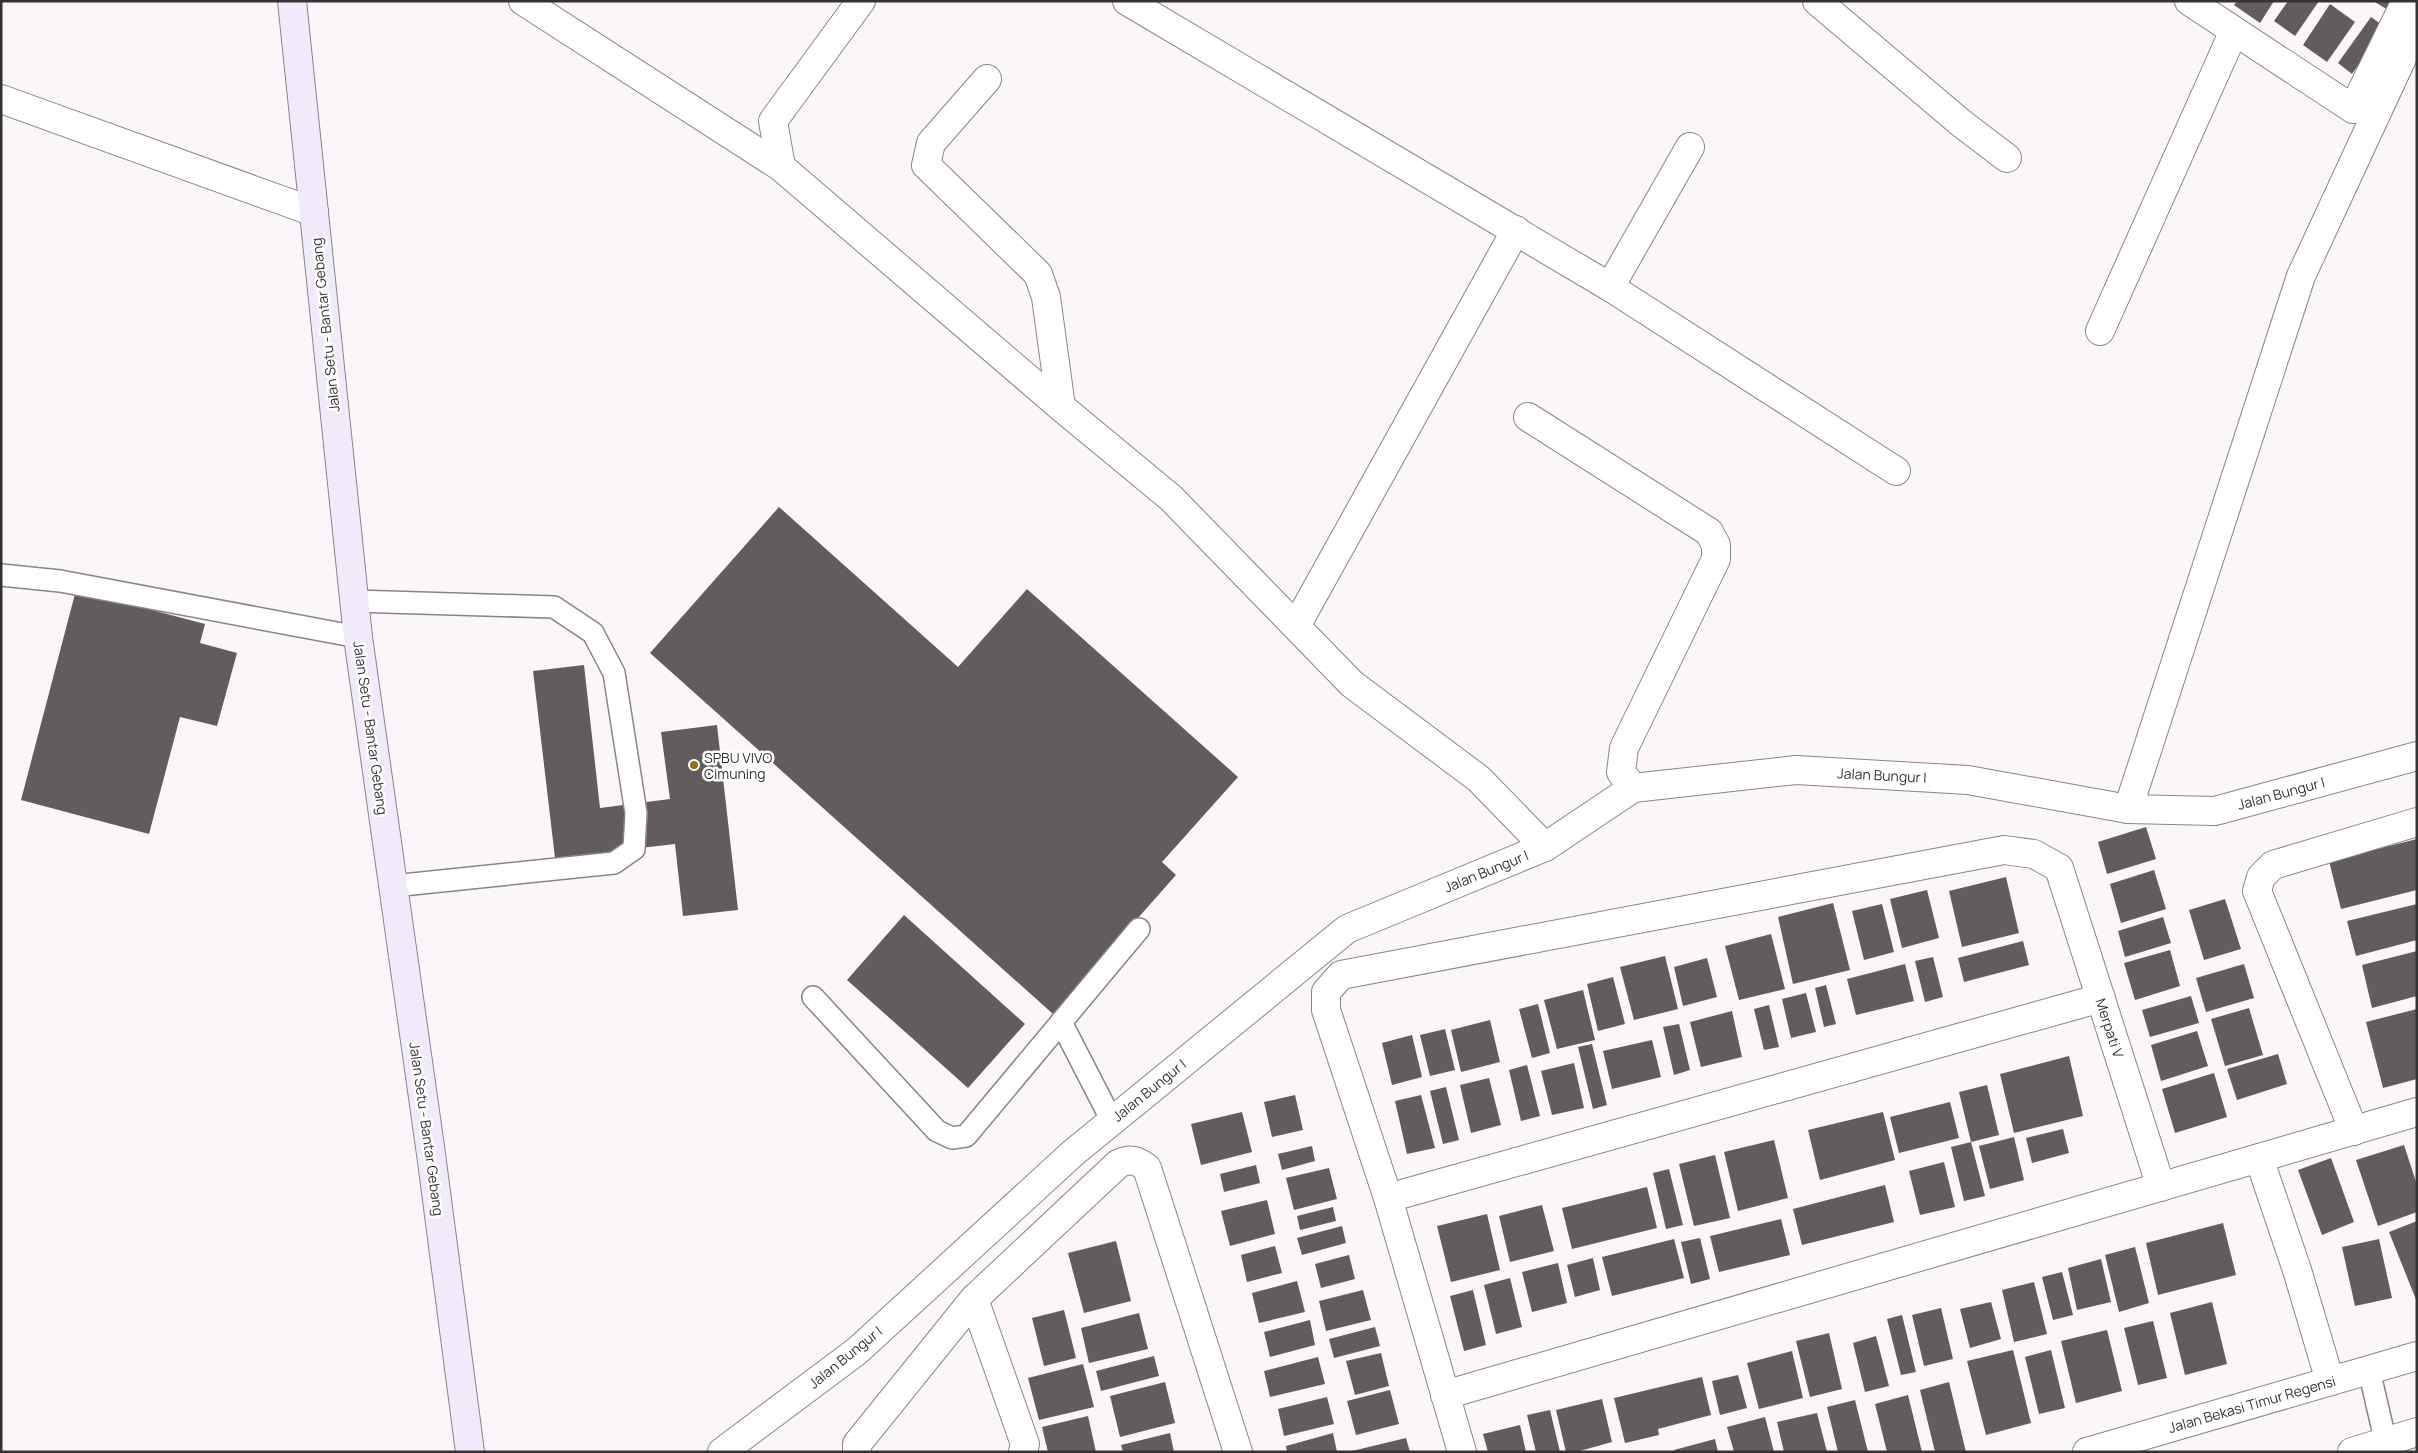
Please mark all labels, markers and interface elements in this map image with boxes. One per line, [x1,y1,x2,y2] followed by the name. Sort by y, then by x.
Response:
[306,237,344,413] street label: Jalan Setu - Bantar Gebang
[349,640,393,816] street label: Jalan Setu - Bantar Gebang
[704,748,772,783] place label: SPBU VIVO Cimuning
[688,759,700,771] marker: SPBU VIVO Cimuning
[1837,763,1927,787] street label: Jalan Bungur I
[2235,772,2327,814] street label: Jalan Bungur I
[1441,845,1531,897] street label: Jalan Bungur I
[2092,996,2129,1061] street label: Merpati V
[405,1041,449,1217] street label: Jalan Setu - Bantar Gebang
[1108,1054,1190,1126] street label: Jalan Bungur I
[804,1321,886,1393] street label: Jalan Bungur I
[2166,1371,2338,1437] street label: Jalan Bekasi Timur Regensi

